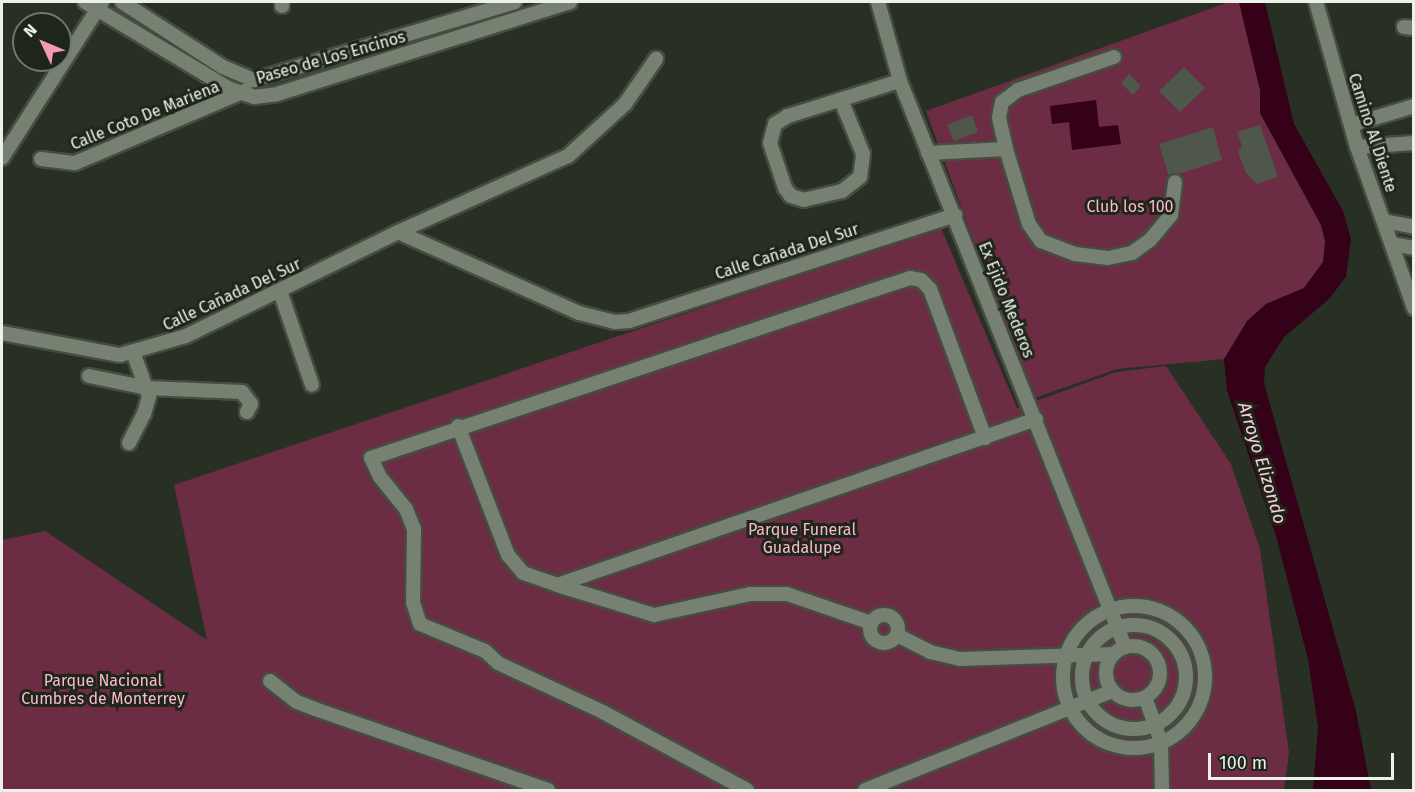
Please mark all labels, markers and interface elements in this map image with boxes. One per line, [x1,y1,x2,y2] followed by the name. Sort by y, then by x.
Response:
[12,12,72,72] north arrow
[20,20,41,41] text: N
[254,28,408,88] street label: Paseo de Los Encinos
[1344,71,1400,195] street label: Camino Al Diente
[68,77,222,155] street label: Calle Coto De Mariena
[1087,197,1173,217] park label: Club los 100
[713,220,861,284] street label: Calle Cañada Del Sur
[974,239,1038,361] street label: Ex Ejido Mederos
[160,255,304,335] street label: Calle Cañada Del Sur
[1233,399,1291,527] water label: Arroyo Elizondo
[748,520,856,558] park label: Parque Funeral Guadalupe
[21,671,185,709] park label: Parque Nacional Cumbres de Monterrey
[1211,741,1397,779] scale bar
[1219,752,1267,774] text: 100 m

